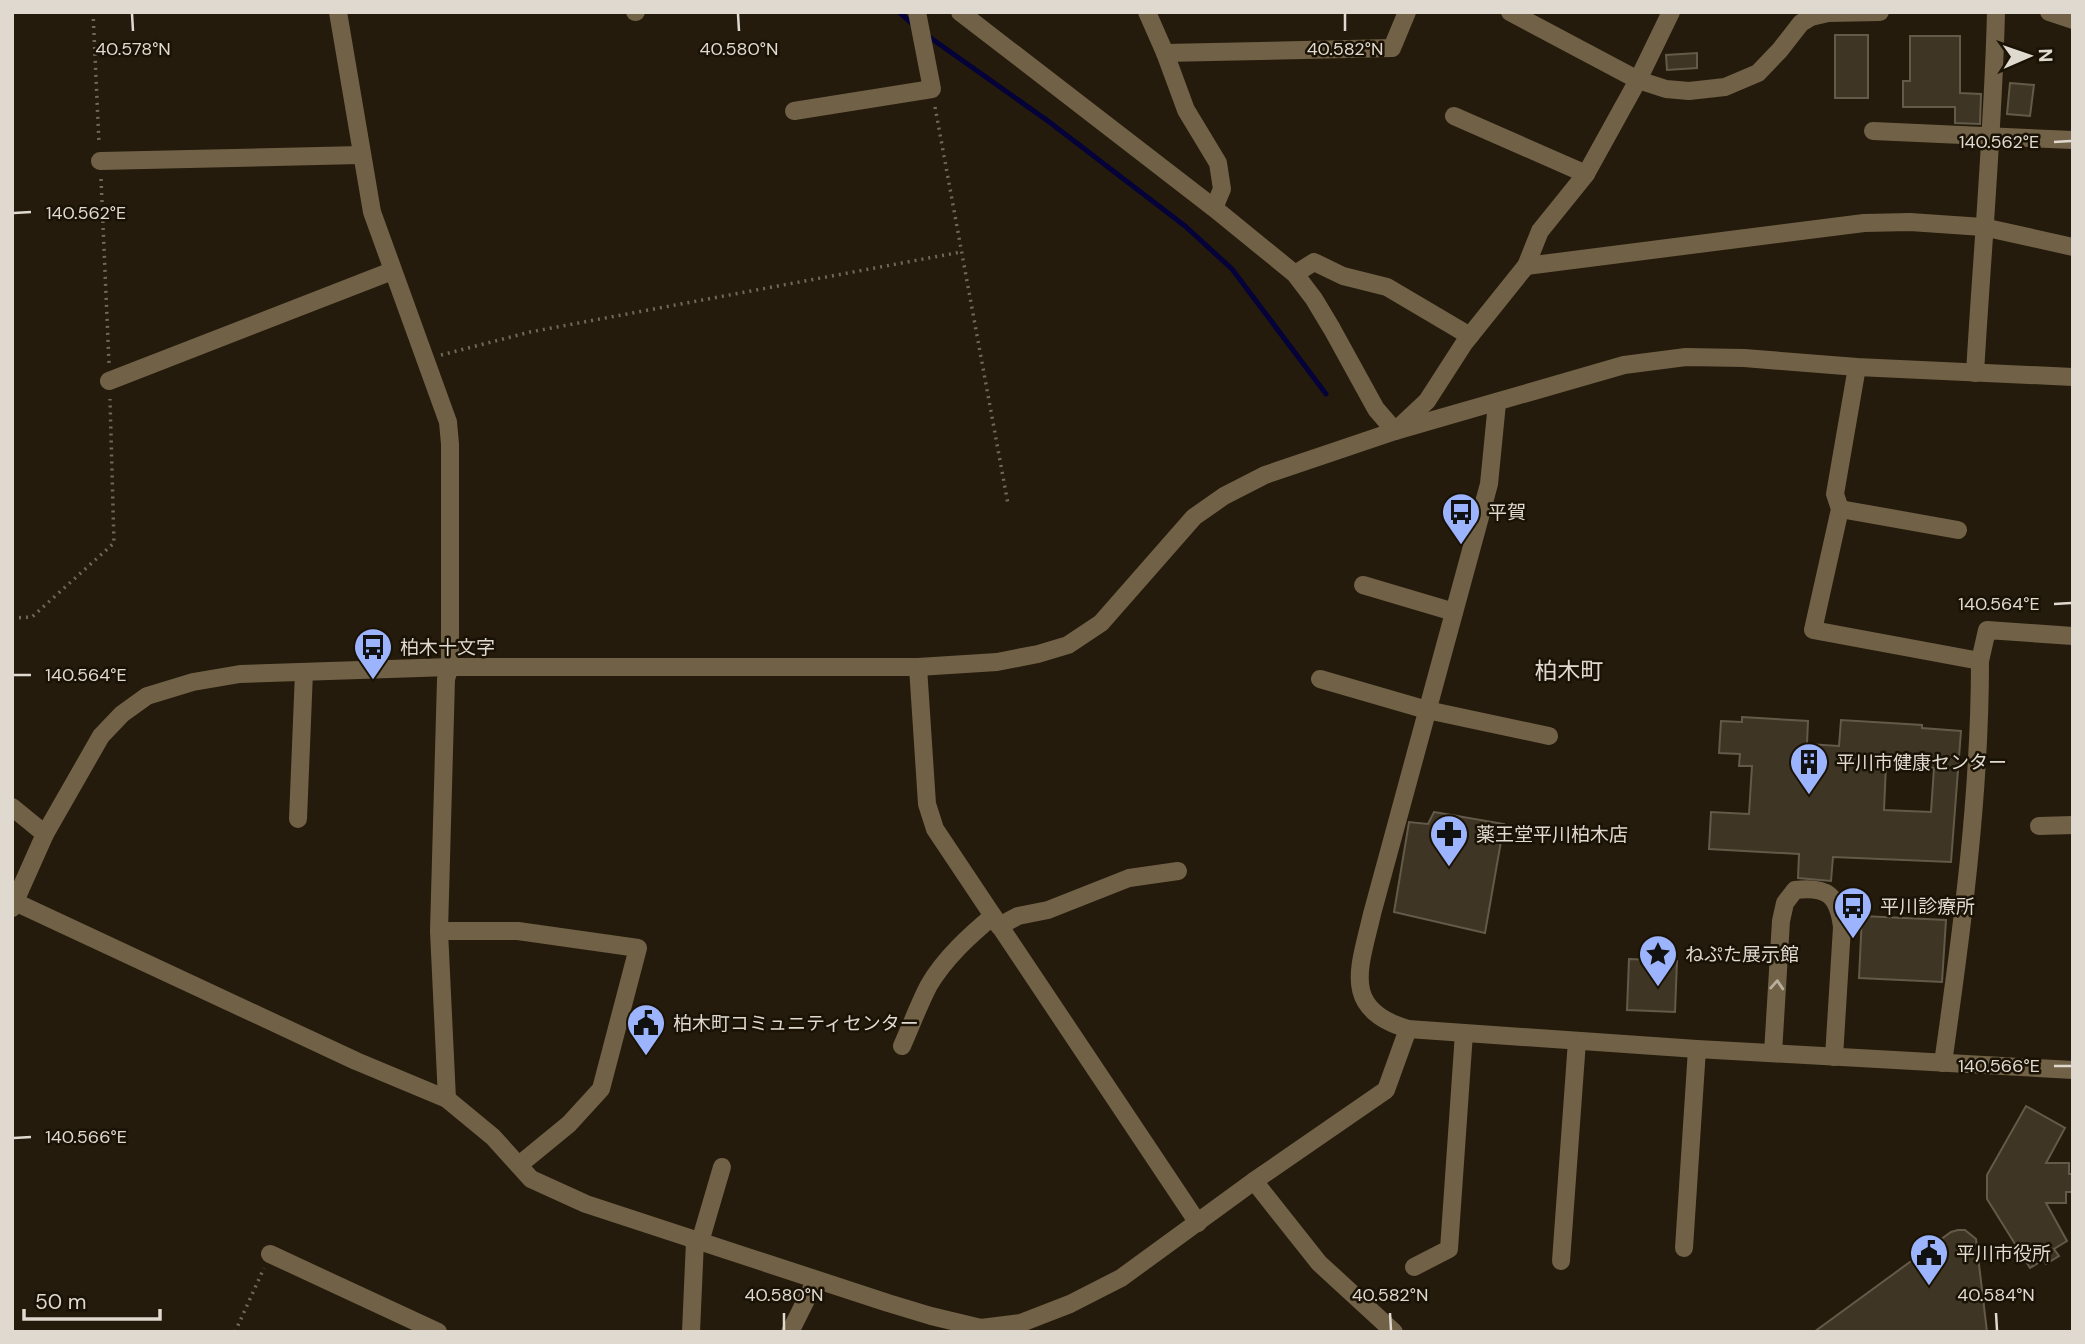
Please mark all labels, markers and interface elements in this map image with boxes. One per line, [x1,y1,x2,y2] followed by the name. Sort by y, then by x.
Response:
[1994,21,2064,91] north arrow
[95,37,171,61] text: 40.578°N
[700,37,778,61] text: 40.580°N
[1307,37,1383,61] text: 40.582°N
[2033,48,2058,63] text: N
[1959,130,2039,154] text: 140.562°E
[46,201,126,225] text: 140.562°E
[1440,491,1482,546] bus stop icon: 平賀
[1488,500,1526,525] place label: 平賀
[1958,592,2040,616] text: 140.564°E
[352,626,394,681] bus stop icon: 柏木十文字
[400,635,495,660] place label: 柏木十文字
[1535,656,1604,686] district label: 柏木町
[45,663,127,687] text: 140.564°E
[1788,741,1830,796] building icon: 平川市健康センター
[1836,750,2007,775] place label: 平川市健康センター
[1428,813,1470,868] pharmacy icon: 薬王堂平川柏木店
[1476,822,1628,847] place label: 薬王堂平川柏木店
[1832,885,1874,940] bus stop icon: 平川診療所
[1880,894,1975,919] place label: 平川診療所
[1637,933,1679,988] place icon: ねぷた展示館
[1685,942,1799,967] place label: ねぷた展示館
[1770,980,1785,991] one-way arrow
[625,1002,667,1057] public building icon: 柏木町コミュニティセンター
[673,1011,919,1036] place label: 柏木町コミュニティセンター
[1958,1054,2040,1078] text: 140.566°E
[45,1125,127,1149] text: 140.566°E
[1908,1232,1950,1287] public building icon: 平川市役所
[1956,1241,2051,1266] place label: 平川市役所
[24,1278,161,1322] scale bar
[745,1283,823,1307] text: 40.580°N
[1352,1283,1428,1307] text: 40.582°N
[1957,1283,2035,1307] text: 40.584°N
[35,1288,86,1316] text: 50 m

